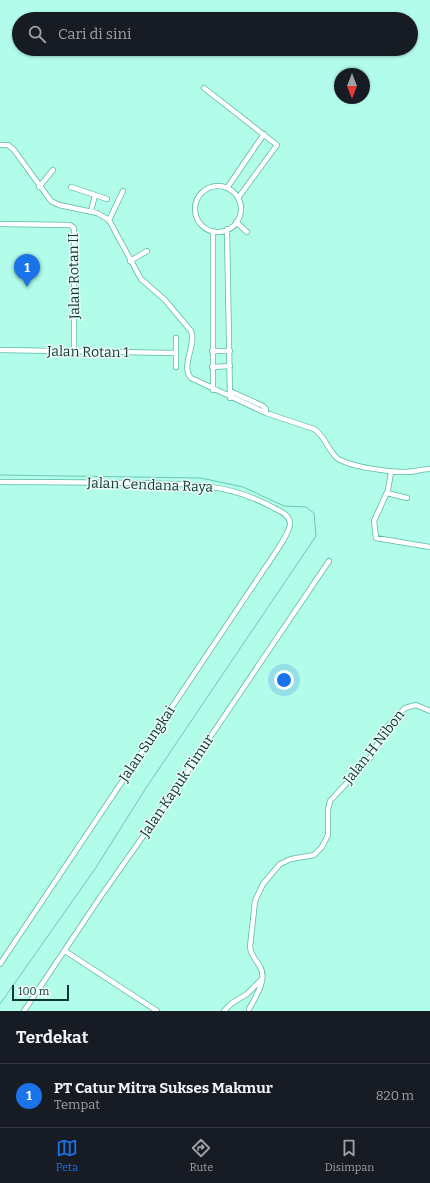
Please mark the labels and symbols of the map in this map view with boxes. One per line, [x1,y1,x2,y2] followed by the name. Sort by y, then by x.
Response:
[334,68,370,104] north arrow
[65,233,83,320] street label: Jalan Rotan II
[14,254,40,287] pin: 1
[46,343,129,361] street label: Jalan Rotan 1
[86,474,214,496] street label: Jalan Cendana Raya
[274,670,294,690] your location
[115,703,179,786] street label: Jalan Sungkai
[339,706,408,788] street label: Jalan H Nibon
[136,731,218,841] street label: Jalan Kapuk Timur
[12,983,69,1002] scale bar

